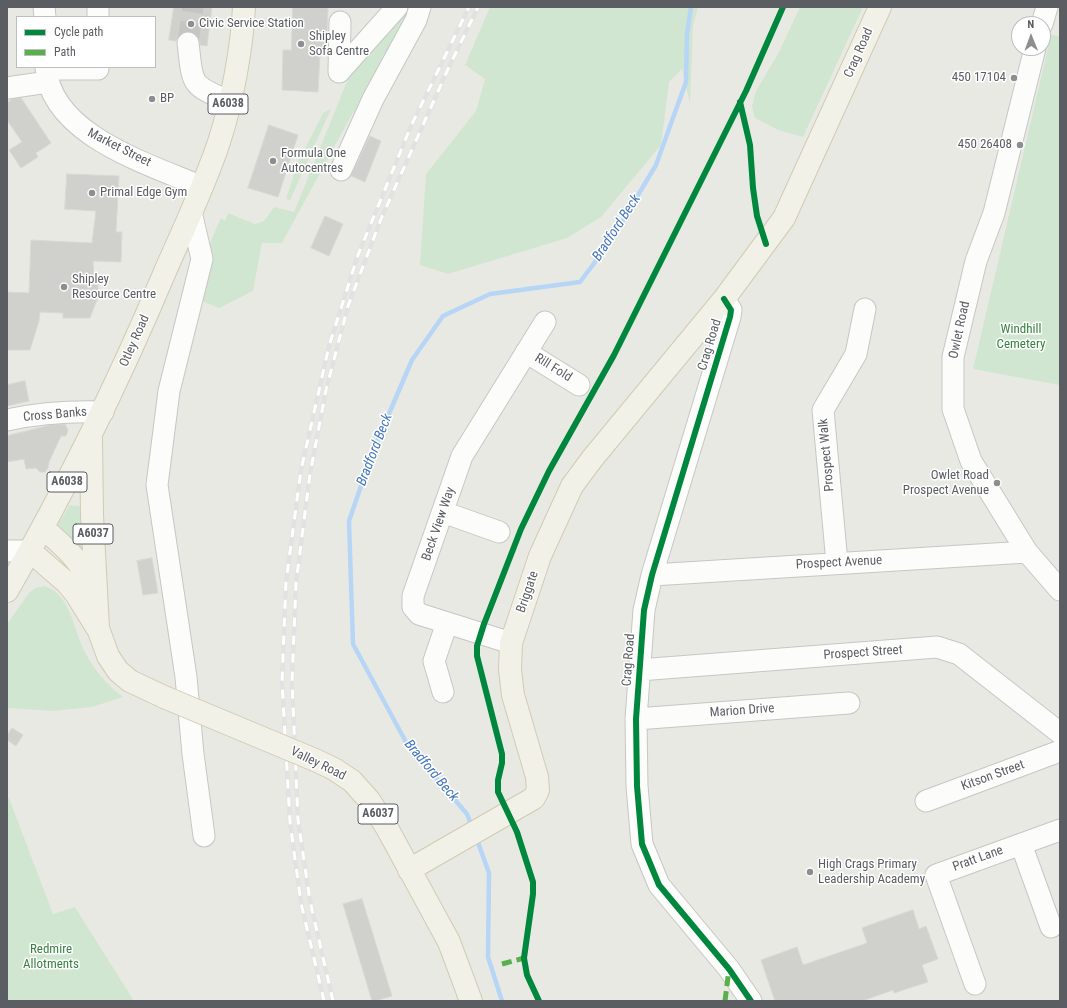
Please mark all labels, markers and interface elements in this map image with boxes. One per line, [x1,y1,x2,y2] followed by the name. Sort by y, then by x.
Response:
[16,16,156,68] legend
[199,16,304,32] place label: Civic Service Station
[1011,16,1051,56] north arrow
[1027,18,1034,31] text: N
[186,19,196,29] marker: Civic Service Station
[54,25,103,39] text: Cycle path
[841,26,877,80] street label: Crag Road
[309,29,369,60] place label: Shipley Sofa Centre
[296,39,306,49] marker: Shipley Sofa Centre
[54,45,76,59] text: Path
[952,70,1006,86] place label: 450 17104
[1009,73,1019,83] marker: 450 17104
[160,91,174,107] place label: BP
[147,94,157,104] marker: BP
[208,94,248,114] road number: A6038
[85,125,153,171] street label: Market Street
[958,137,1012,153] place label: 450 26408
[1015,140,1025,150] marker: 450 26408
[281,146,346,177] place label: Formula One Autocentres
[268,156,278,166] marker: Formula One Autocentres
[100,185,187,201] place label: Primal Edge Gym
[87,188,97,198] marker: Primal Edge Gym
[589,192,645,264] water label: Bradford Beck
[72,272,156,303] place label: Shipley Resource Centre
[59,282,69,292] marker: Shipley Resource Centre
[946,300,974,360] street label: Owlet Road
[117,313,153,369] street label: Otley Road
[695,317,725,373] street label: Crag Road
[997,322,1045,353] park label: Windhill Cemetery
[532,351,574,385] street label: Rill Fold
[22,404,88,426] street label: Cross Banks
[354,412,396,488] water label: Bradford Beck
[816,418,838,492] street label: Prospect Walk
[903,468,989,499] place label: Owlet Road Prospect Avenue
[47,472,87,492] road number: A6038
[992,478,1002,488] marker: Owlet Road Prospect Avenue
[419,485,459,563] street label: Beck View Way
[73,524,113,544] road number: A6037
[796,553,882,573] street label: Prospect Avenue
[514,569,542,615] street label: Briggate
[619,633,639,687] street label: Crag Road
[823,642,903,664] street label: Prospect Street
[709,701,775,721] street label: Marion Drive
[400,737,462,805] water label: Bradford Beck
[288,744,348,784] street label: Valley Road
[959,757,1027,795] street label: Kitson Street
[358,804,398,824] road number: A6037
[951,843,1005,875] street label: Pratt Lane
[818,857,925,888] place label: High Crags Primary Leadership Academy
[805,867,815,877] marker: High Crags Primary Leadership Academy
[23,942,79,973] park label: Redmire Allotments

